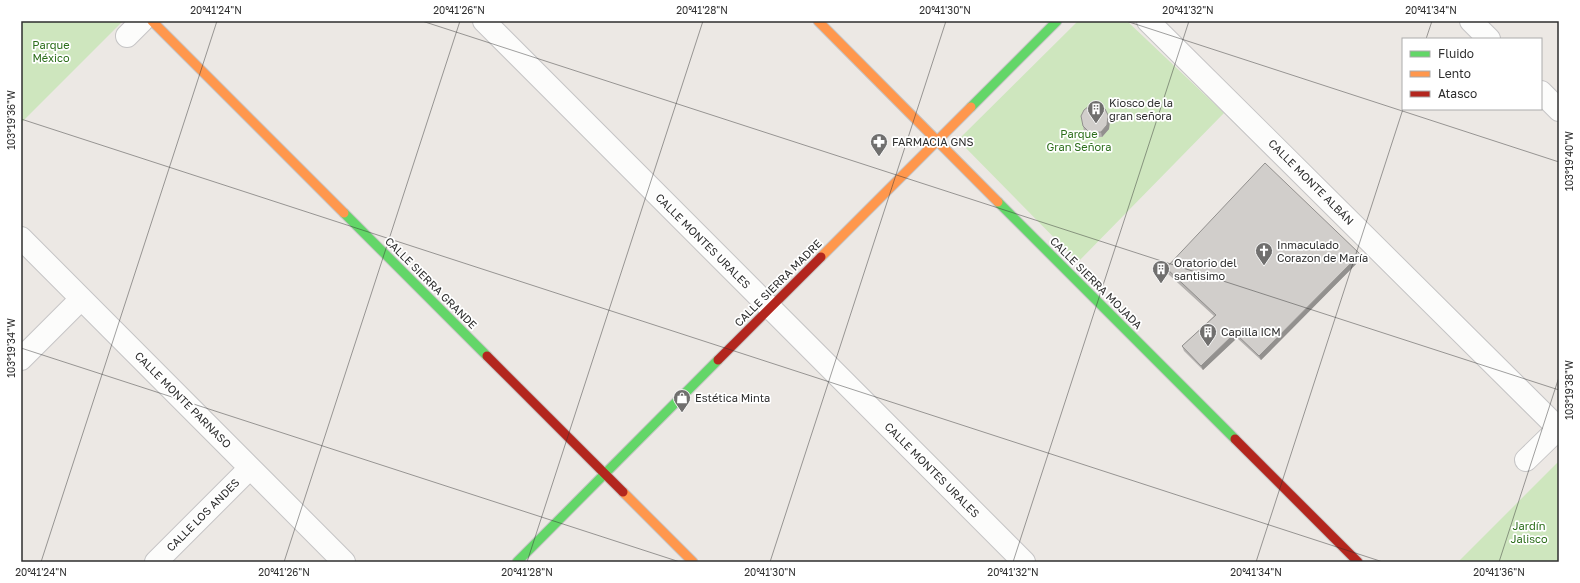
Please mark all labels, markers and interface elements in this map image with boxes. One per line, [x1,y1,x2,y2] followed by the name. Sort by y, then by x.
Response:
[190,4,242,16] text: 20°41'24"N
[433,4,485,16] text: 20°41'26"N
[676,4,728,16] text: 20°41'28"N
[919,4,971,16] text: 20°41'30"N
[1162,4,1214,16] text: 20°41'32"N
[1405,4,1457,16] text: 20°41'34"N
[32,38,70,64] park label: Parque México
[1402,38,1542,110] legend
[1438,46,1474,61] text: Fluido
[1438,66,1471,81] text: Lento
[1438,86,1477,101] text: Atasco
[5,90,17,150] text: 103°19'36"W
[1109,96,1173,122] place label: Kiosco de la gran señora
[1086,99,1106,124] building icon: Kiosco de la gran señora
[1047,127,1111,153] park label: Parque Gran Señora
[1563,131,1575,191] text: 103°19'40"W
[869,132,889,157] pharmacy icon: FARMACIA GNS
[892,135,974,148] place label: FARMACIA GNS
[1266,136,1357,227] street label: CALLE MONTE ALBÁN
[653,191,753,291] street label: CALLE MONTES URALES
[383,234,480,331] street label: CALLE SIERRA GRANDE
[1048,234,1145,332] street label: CALLE SIERRA MOJADA
[731,236,824,329] street label: CALLE SIERRA MADRE
[1277,238,1368,264] place label: Inmaculado Corazon de María
[1254,241,1274,266] church icon: Inmaculado Corazon de María
[1174,256,1237,282] place label: Oratorio del santisimo
[1151,259,1171,284] building icon: Oratorio del santisimo
[5,318,17,378] text: 103°19'34"W
[1198,322,1218,347] building icon: Capilla ICM
[1221,325,1281,338] place label: Capilla ICM
[132,349,234,451] street label: CALLE MONTE PARNASO
[1563,360,1575,420] text: 103°19'38"W
[672,388,692,413] shop icon: Estética Minta
[695,391,770,404] place label: Estética Minta
[882,420,982,520] street label: CALLE MONTES URALES
[164,476,242,554] street label: CALLE LOS ANDES
[1510,519,1548,545] park label: Jardín Jalisco
[15,566,67,578] text: 20°41'24"N
[258,566,310,578] text: 20°41'26"N
[501,566,553,578] text: 20°41'28"N
[744,566,796,578] text: 20°41'30"N
[987,566,1039,578] text: 20°41'32"N
[1230,566,1282,578] text: 20°41'34"N
[1473,566,1525,578] text: 20°41'36"N

